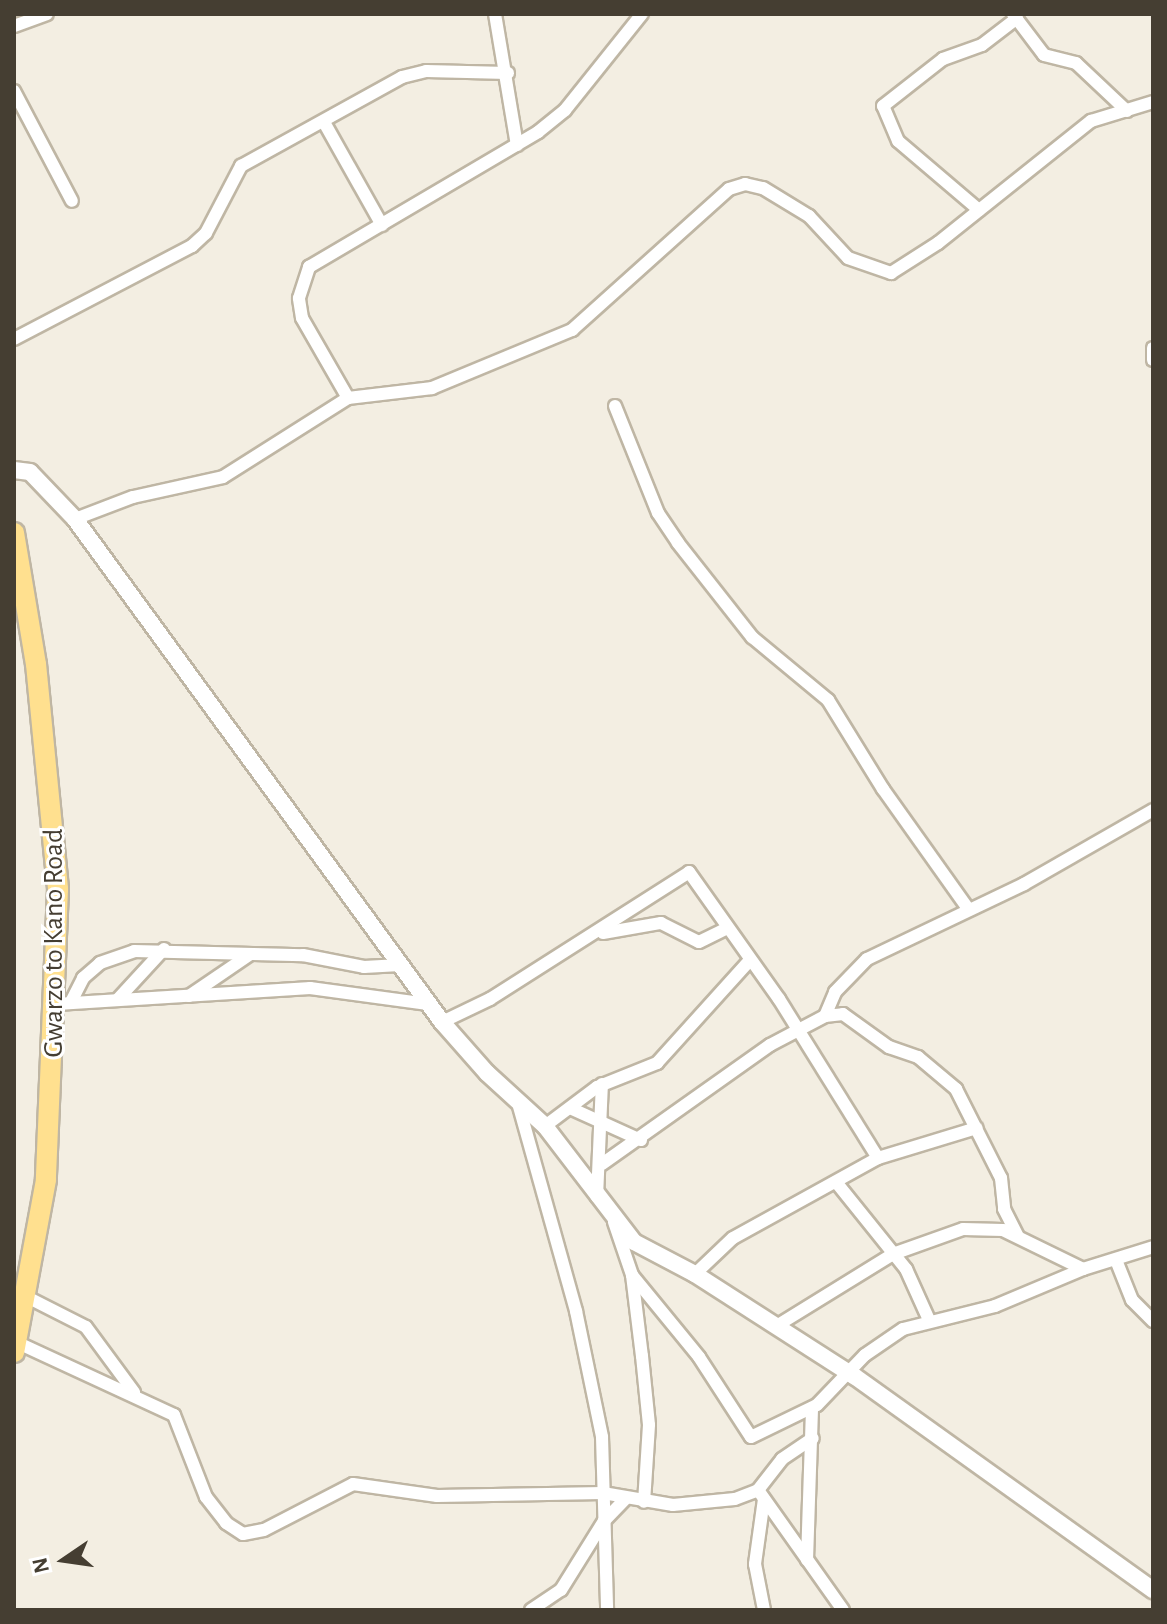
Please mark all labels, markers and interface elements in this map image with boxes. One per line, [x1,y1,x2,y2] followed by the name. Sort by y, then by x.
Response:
[37,829,71,1057] street label: Gwarzo to Kano Road
[24,1520,104,1600] north arrow
[28,1555,53,1575] text: N

